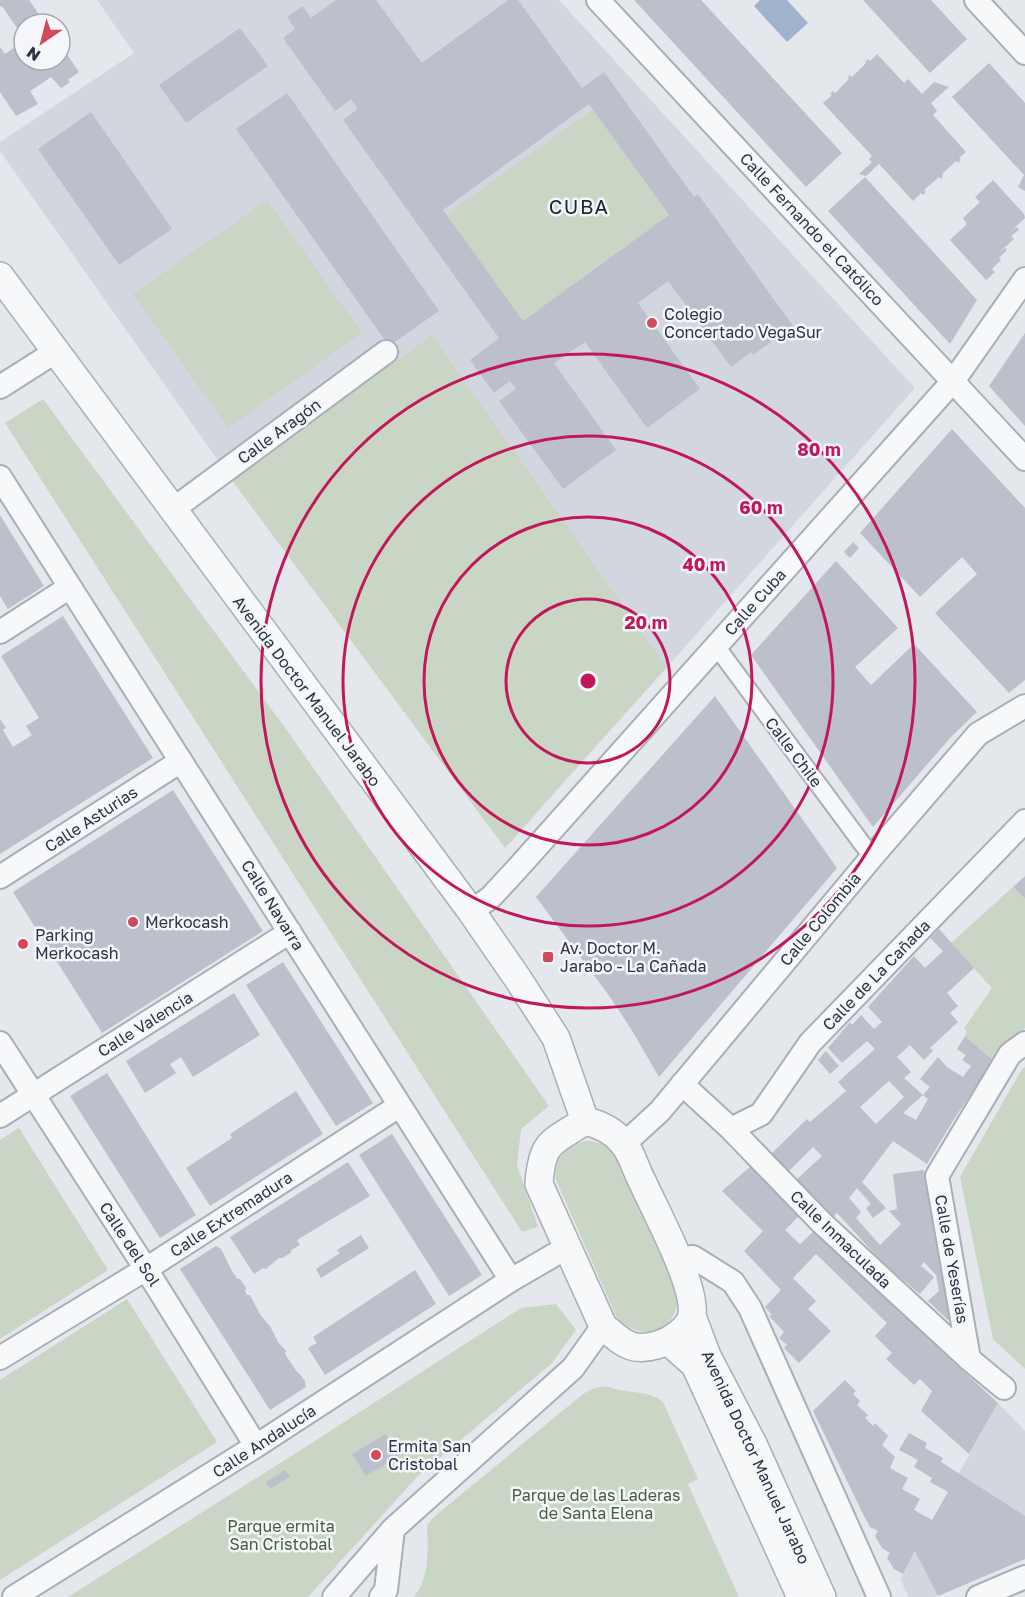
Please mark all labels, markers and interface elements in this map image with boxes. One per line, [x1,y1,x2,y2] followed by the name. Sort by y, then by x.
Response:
[12,12,72,72] north arrow
[23,43,44,66] text: N
[736,148,888,310] street label: Calle Fernando el Católico
[549,194,609,218] district label: CUBA
[664,304,822,342] place label: Colegio Concertado VegaSur
[645,316,659,330] marker: Colegio Concertado VegaSur
[233,394,325,468] street label: Calle Aragón
[797,438,841,460] text: 80 m
[739,496,783,518] text: 60 m
[682,553,726,575] text: 40 m
[720,565,790,639] street label: Calle Cuba
[229,592,385,790] street label: Avenida Doctor Manuel Jarabo
[625,611,667,633] text: 20 m
[578,671,598,691] centre of rings
[761,713,827,791] street label: Calle Chile
[41,782,141,856] street label: Calle Asturias
[237,856,309,954] street label: Calle Navarra
[775,868,865,970] street label: Calle Colombia
[145,912,229,932] place label: Merkocash
[126,915,140,929] marker: Merkocash
[818,915,934,1035] street label: Calle de La Cañada
[35,925,119,963] place label: Parking Merkocash
[16,937,30,951] marker: Parking Merkocash
[560,938,707,976] place label: Av. Doctor M. Jarabo - La Cañada
[541,950,555,964] marker: Av. Doctor M. Jarabo - La Cañada
[94,987,196,1061] street label: Calle Valencia
[166,1167,296,1261] street label: Calle Extremadura
[786,1186,896,1292] street label: Calle Inmaculada
[931,1193,973,1325] street label: Calle de Yeserías
[95,1198,165,1290] street label: Calle del Sol
[698,1347,814,1567] street label: Avenida Doctor Manuel Jarabo
[208,1400,320,1482] street label: Calle Andalucía
[388,1436,471,1474] place label: Ermita San Cristobal
[369,1448,383,1462] marker: Ermita San Cristobal
[511,1485,681,1523] park label: Parque de las Laderas de Santa Elena
[227,1516,335,1554] park label: Parque ermita San Cristobal

